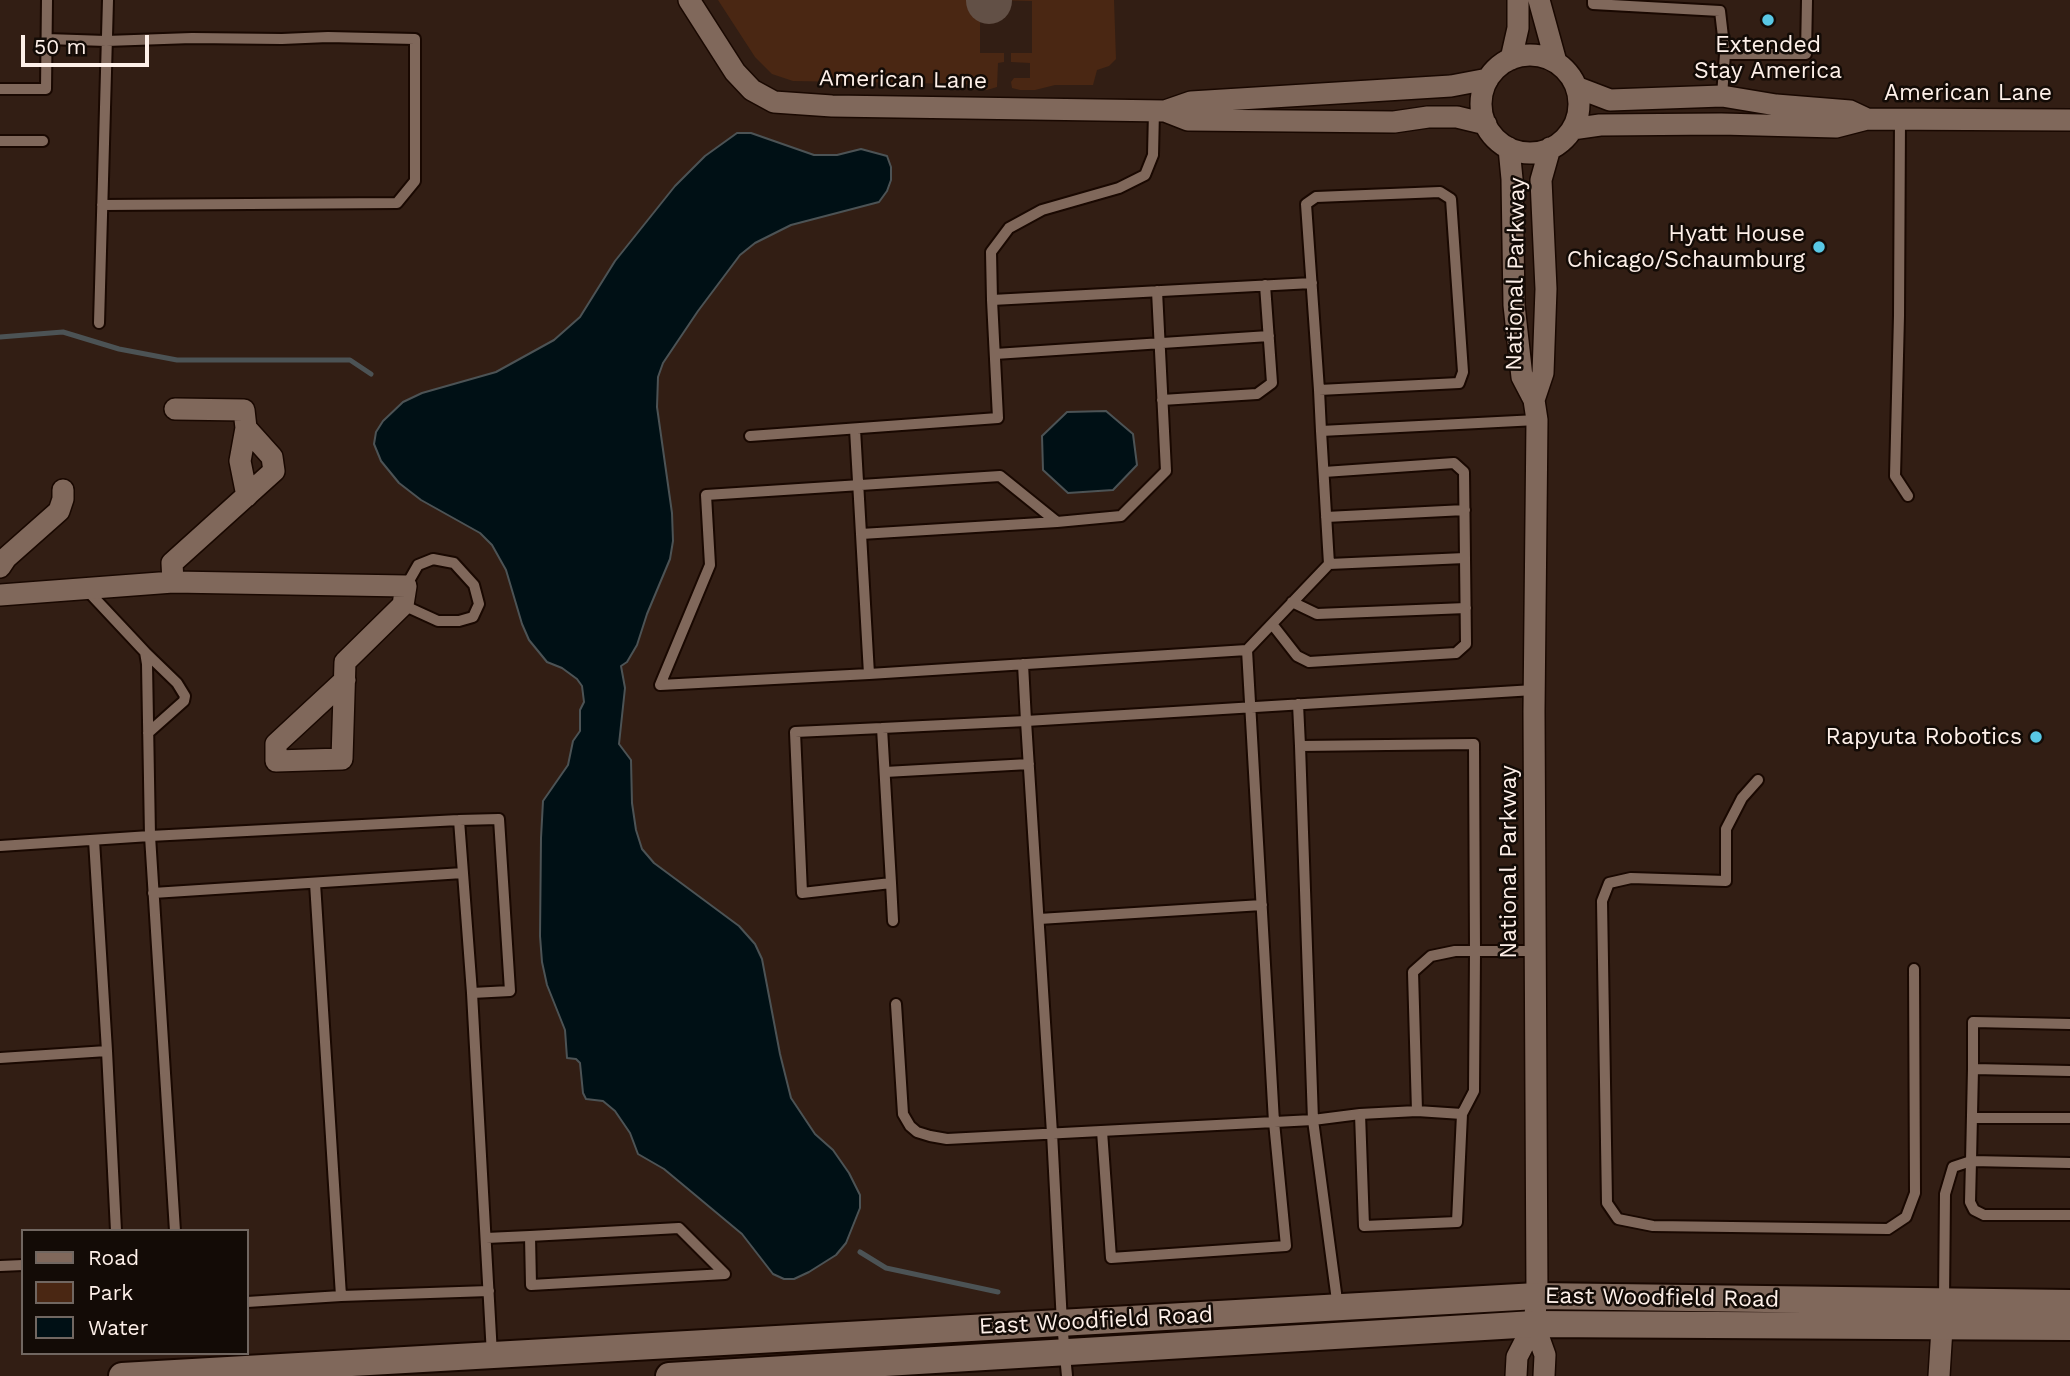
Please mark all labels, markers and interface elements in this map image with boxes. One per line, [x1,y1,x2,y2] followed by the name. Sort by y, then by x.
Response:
[1760,12,1776,28] marker: Extended Stay America
[24,21,152,65] scale bar
[1694,31,1842,85] place label: Extended Stay America
[34,34,86,59] text: 50 m
[819,65,987,95] street label: American Lane
[1884,79,2052,107] street label: American Lane
[1501,177,1531,371] street label: National Parkway
[1567,220,1805,274] place label: Hyatt House Chicago/Schaumburg
[1811,239,1827,255] marker: Hyatt House Chicago/Schaumburg
[1826,723,2022,751] place label: Rapyuta Robotics
[2028,729,2044,745] marker: Rapyuta Robotics
[1495,765,1523,959] street label: National Parkway
[21,1229,248,1355] legend
[88,1245,139,1270] text: Road
[88,1280,133,1305] text: Park
[1545,1282,1779,1314] street label: East Woodfield Road
[978,1301,1214,1341] street label: East Woodfield Road
[88,1315,148,1340] text: Water

